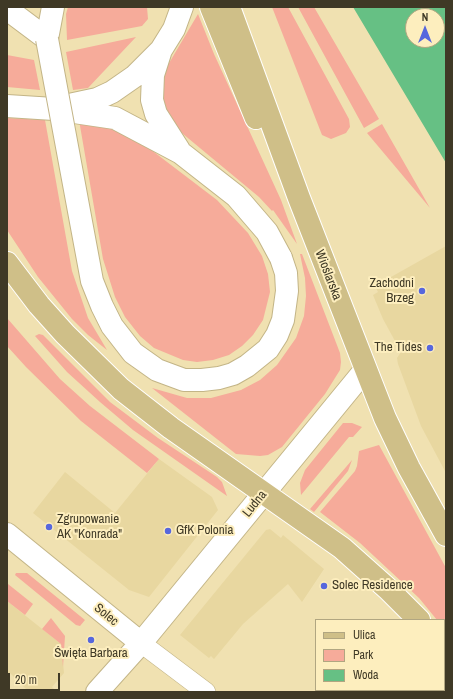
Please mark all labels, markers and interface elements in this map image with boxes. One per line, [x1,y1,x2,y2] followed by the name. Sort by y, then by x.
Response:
[405,8,445,48] north arrow
[422,10,428,24] text: N
[311,248,345,302] street label: Wioślarska
[370,276,414,307] place label: Zachodni Brzeg
[417,286,427,296] marker: Zachodni Brzeg
[374,340,422,356] place label: The Tides
[425,343,435,353] marker: The Tides
[240,488,270,520] street label: Ludna
[57,512,122,543] place label: Zgrupowanie AK "Konrada"
[44,522,54,532] marker: Zgrupowanie AK "Konrada"
[176,523,233,539] place label: GfK Polonia
[163,526,173,536] marker: GfK Polonia
[332,578,413,594] place label: Solec Residence
[319,581,329,591] marker: Solec Residence
[91,601,121,629] street label: Solec
[315,619,445,691] legend
[353,627,375,643] text: Ulica
[86,635,96,645] marker: Święta Barbara
[54,646,128,662] place label: Święta Barbara
[353,647,373,663] text: Park
[10,665,62,691] scale bar
[353,667,379,683] text: Woda
[15,672,37,688] text: 20 m

